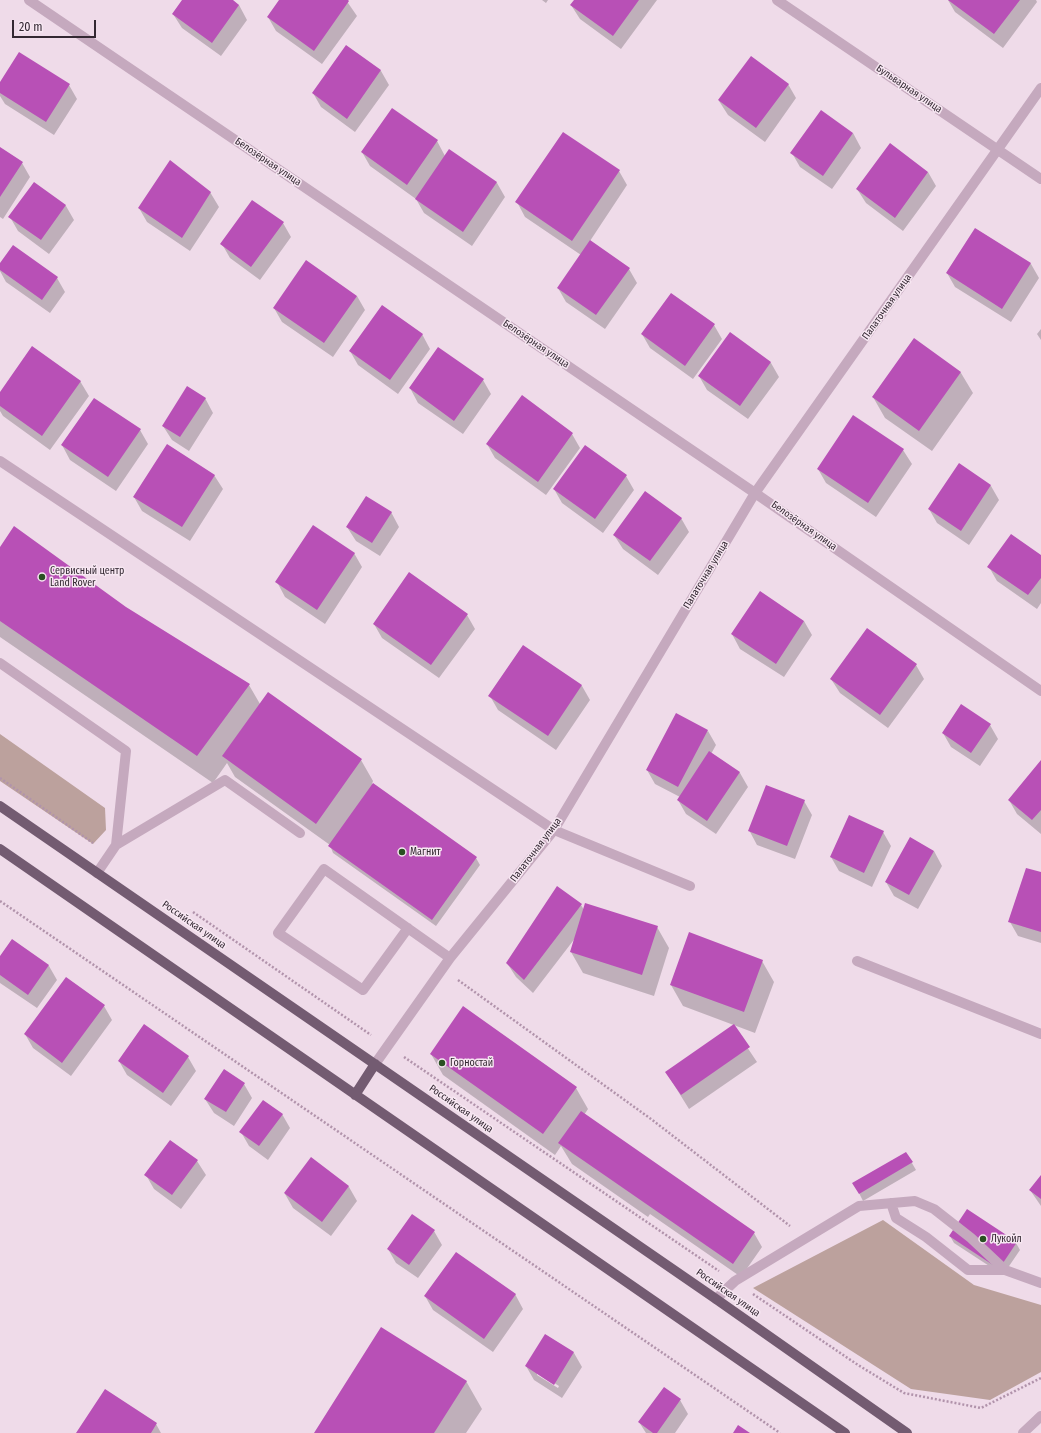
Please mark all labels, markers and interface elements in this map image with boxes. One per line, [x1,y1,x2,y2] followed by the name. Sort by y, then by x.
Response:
[14,12,98,38] scale bar
[19,20,43,34] text: 20 m
[874,62,944,116] street label: Бульварная улица
[233,135,303,189] street label: Белозёрная улица
[860,272,914,342] street label: Палаточная улица
[501,317,571,371] street label: Белозёрная улица
[769,499,839,553] street label: Белозёрная улица
[681,539,731,611] street label: Палаточная улица
[50,565,124,588] place label: Сервисный центр Land Rover
[37,572,47,582] marker: Сервисный центр Land Rover
[508,815,564,885] street label: Палаточная улица
[410,846,441,858] place label: Магнит
[397,847,407,857] marker: Магнит
[160,898,228,952] street label: Российская улица
[450,1057,493,1069] place label: Горностай
[437,1058,447,1068] marker: Горностай
[427,1082,495,1136] street label: Российская улица
[991,1233,1022,1245] place label: Лукойл
[978,1234,988,1244] marker: Лукойл
[694,1266,762,1320] street label: Российская улица

